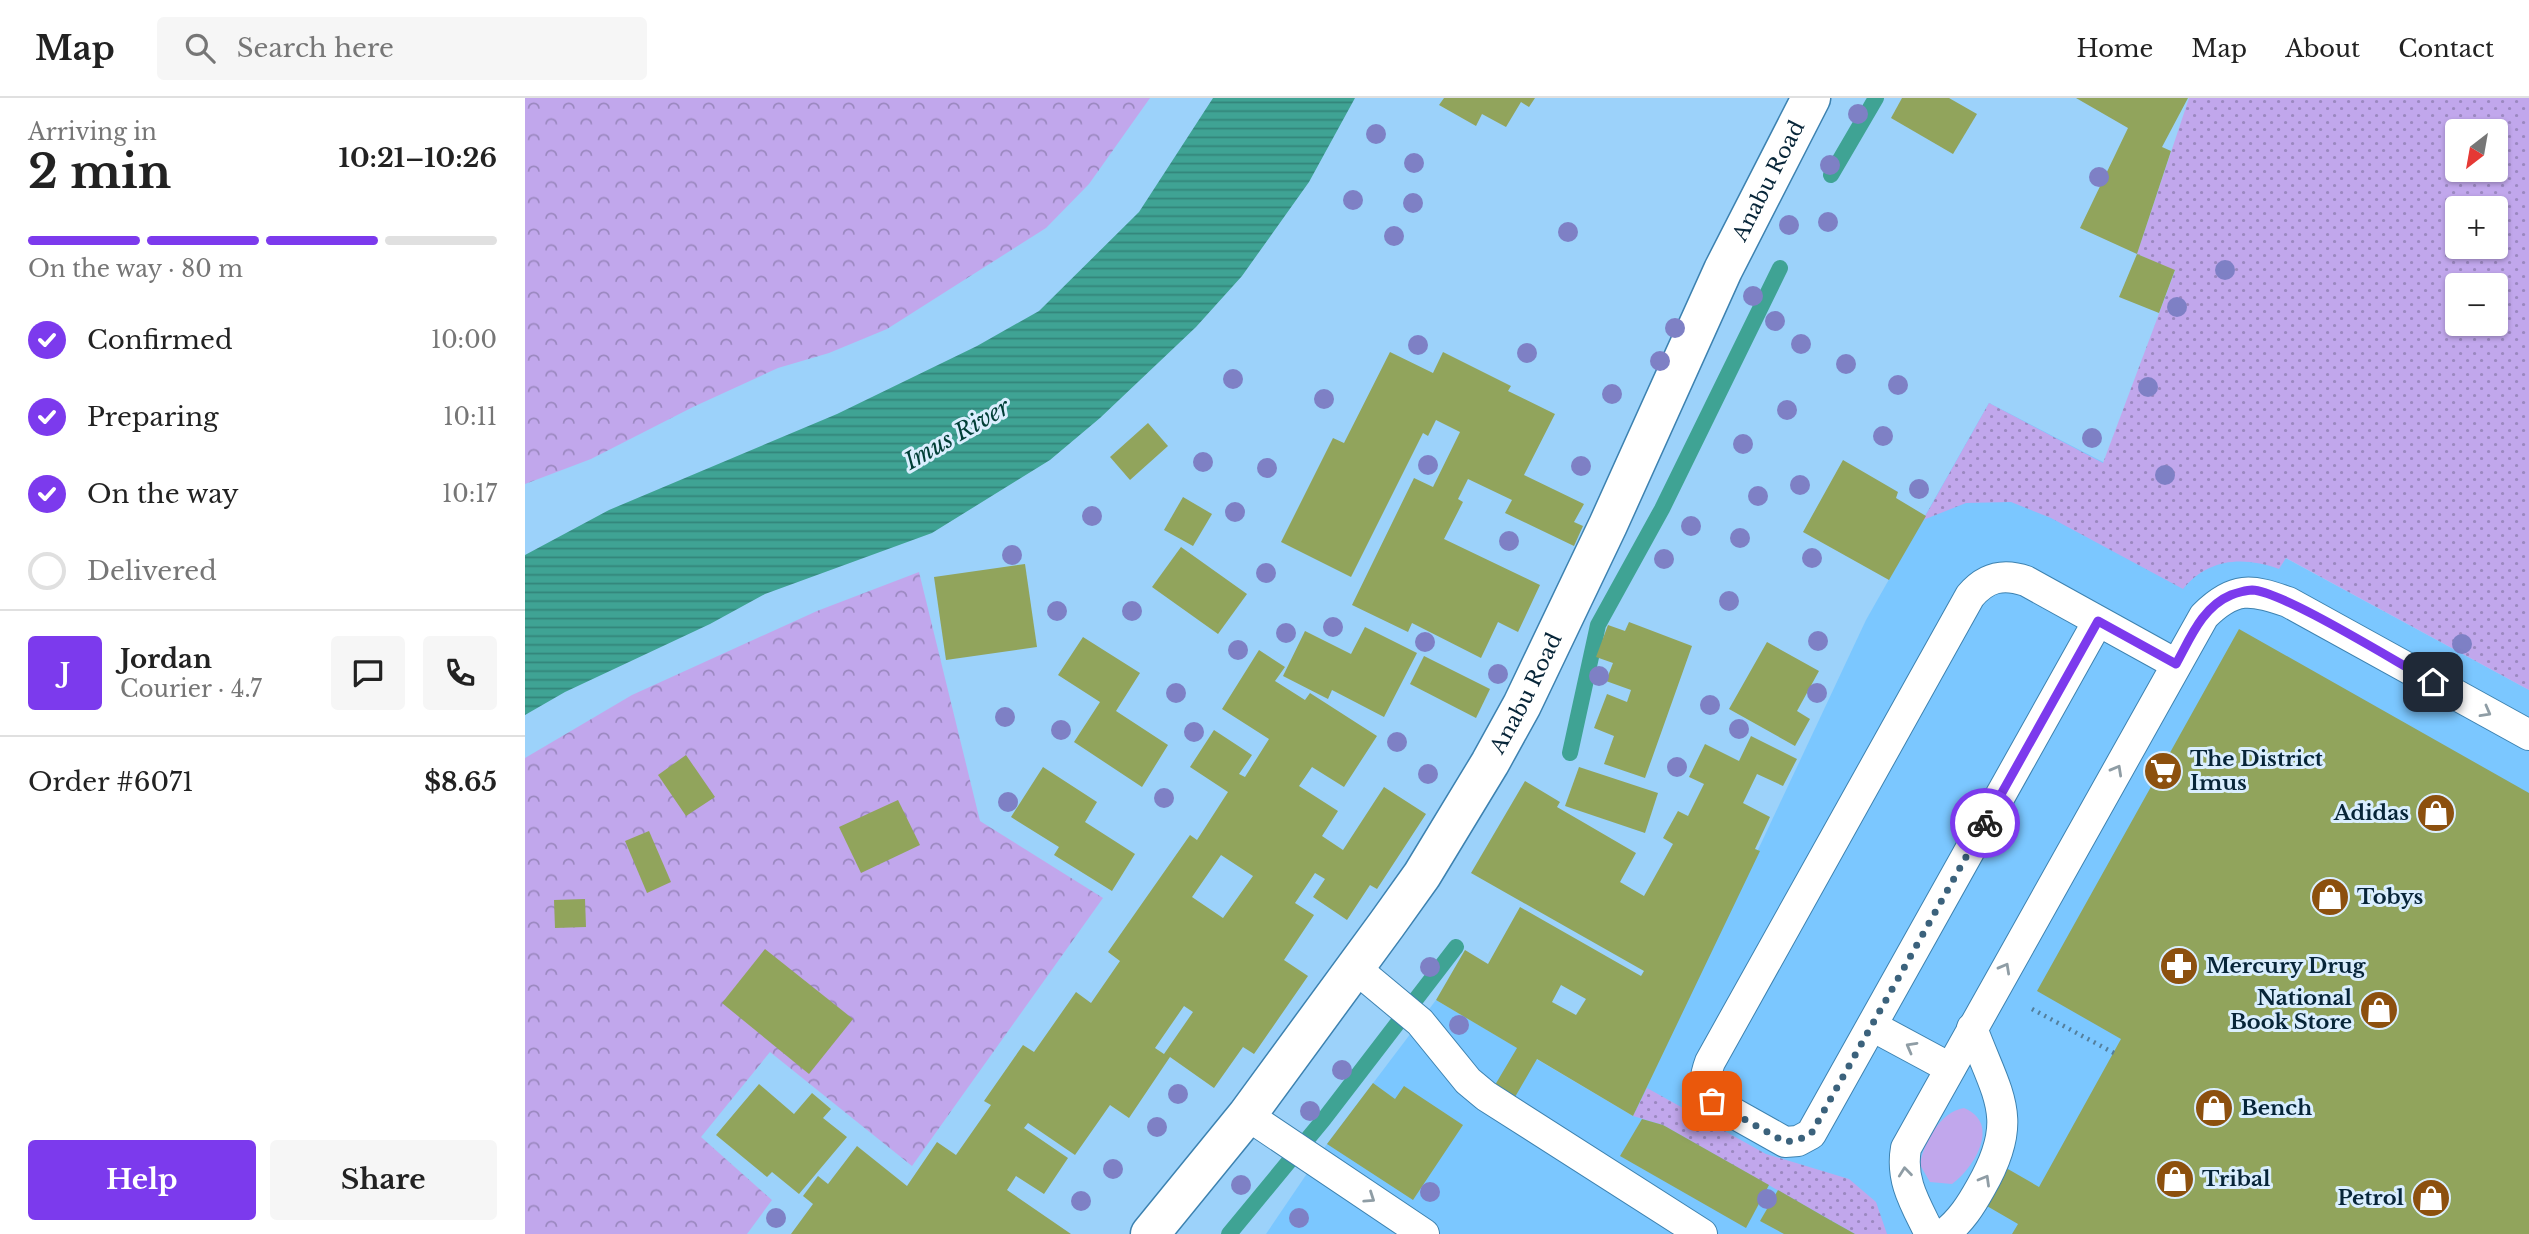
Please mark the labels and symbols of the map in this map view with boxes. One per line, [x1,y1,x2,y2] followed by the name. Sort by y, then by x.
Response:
[1726,116,1810,247] street label: Anabu Road
[2445,119,2508,182] north arrow
[898,392,1016,476] water label: Imus River
[1484,629,1567,759] street label: Anabu Road
[2403,652,2463,712] pin
[2479,704,2491,717] one-way arrow
[2190,746,2323,796] place label: The District Imus
[2142,750,2184,792] supermarket icon: The District Imus
[2109,764,2122,777] one-way arrow
[1950,788,2020,858] courier
[2415,792,2457,834] shop icon: Adidas
[2333,800,2409,826] place label: Adidas
[2309,876,2351,918] shop icon: Tobys
[2357,884,2423,910] place label: Tobys
[2158,945,2200,987] pharmacy icon: Mercury Drug
[2206,953,2367,979] place label: Mercury Drug
[1997,963,2010,975] one-way arrow
[2230,985,2353,1035] place label: National Book Store
[2358,989,2400,1031] shop icon: National Book Store
[1906,1042,1918,1055] one-way arrow
[1682,1071,1742,1131] pin
[2193,1087,2235,1129] shop icon: Bench
[2241,1095,2312,1121] place label: Bench
[2154,1158,2196,1200] shop icon: Tribal
[1898,1166,1913,1177] one-way arrow
[2202,1166,2271,1192] place label: Tribal
[1977,1175,1990,1187] one-way arrow
[2410,1177,2452,1219] shop icon: Petrol
[2338,1185,2405,1211] place label: Petrol
[1362,1190,1375,1202] one-way arrow

